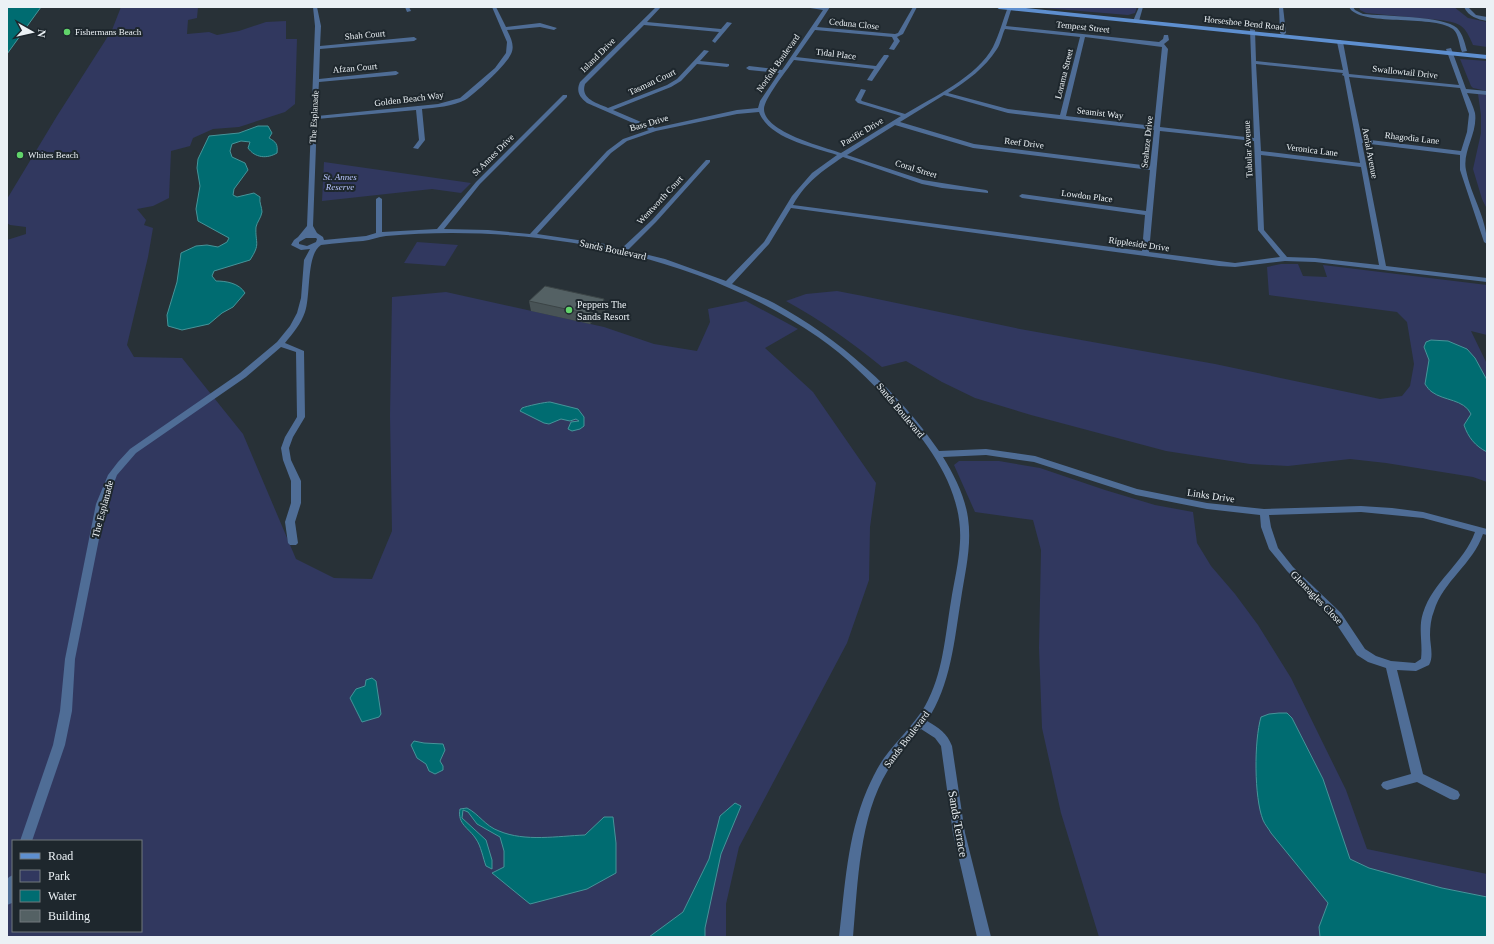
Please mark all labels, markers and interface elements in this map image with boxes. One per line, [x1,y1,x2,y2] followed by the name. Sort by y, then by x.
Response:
[12,12,52,52] north arrow
[1203,14,1285,32] street label: Horseshoe Bend Road
[828,16,880,32] street label: Ceduna Close
[1056,19,1111,35] street label: Tempest Street
[62,27,72,37] marker: Fishermans Beach
[75,27,142,37] place label: Fishermans Beach
[344,28,386,42] street label: Shah Court
[35,29,48,38] text: N
[754,32,802,94] street label: Norfolk Boulevard
[579,36,617,74] street label: Island Drive
[815,47,857,61] street label: Tidal Place
[1053,47,1075,100] street label: Lorama Street
[332,61,378,75] street label: Afzan Court
[1372,64,1438,80] street label: Swallowtail Drive
[627,67,677,97] street label: Tasman Court
[308,90,320,144] street label: The Esplanade
[374,90,445,108] street label: Golden Beach Way
[1076,105,1124,121] street label: Seamist Way
[629,113,669,133] street label: Bass Drive
[839,115,885,149] street label: Pacific Drive
[1139,116,1155,168] street label: Seahaze Drive
[1242,120,1254,178] street label: Tubular Avenue
[1360,127,1380,179] street label: Aerial Avenue
[1384,130,1440,146] street label: Rhagodia Lane
[470,132,516,178] street label: St Annes Drive
[1004,136,1044,150] street label: Reef Drive
[1285,142,1339,158] street label: Veronica Lane
[15,150,25,160] marker: Whites Beach
[28,150,79,160] place label: Whites Beach
[894,158,939,180] street label: Coral Street
[323,172,357,192] park label: St. Annes Reserve
[635,173,685,226] street label: Wentworth Court
[1061,188,1113,204] street label: Lowdon Place
[1108,235,1170,253] street label: Rippleside Drive
[578,237,647,262] street label: Sands Boulevard
[577,299,630,322] place label: Peppers The Sands Resort
[564,305,574,315] marker: Peppers The Sands Resort
[875,381,927,440] street label: Sands Boulevard
[90,479,116,539] street label: The Esplanade
[1186,487,1236,504] street label: Links Drive
[1288,568,1345,627] street label: Gleneagles Close
[882,709,931,770] street label: Sands Boulevard
[945,790,971,858] street label: Sands Terrace
[12,840,142,932] legend
[48,849,73,863] text: Road
[48,869,70,883] text: Park
[48,889,76,903] text: Water
[48,909,90,923] text: Building

